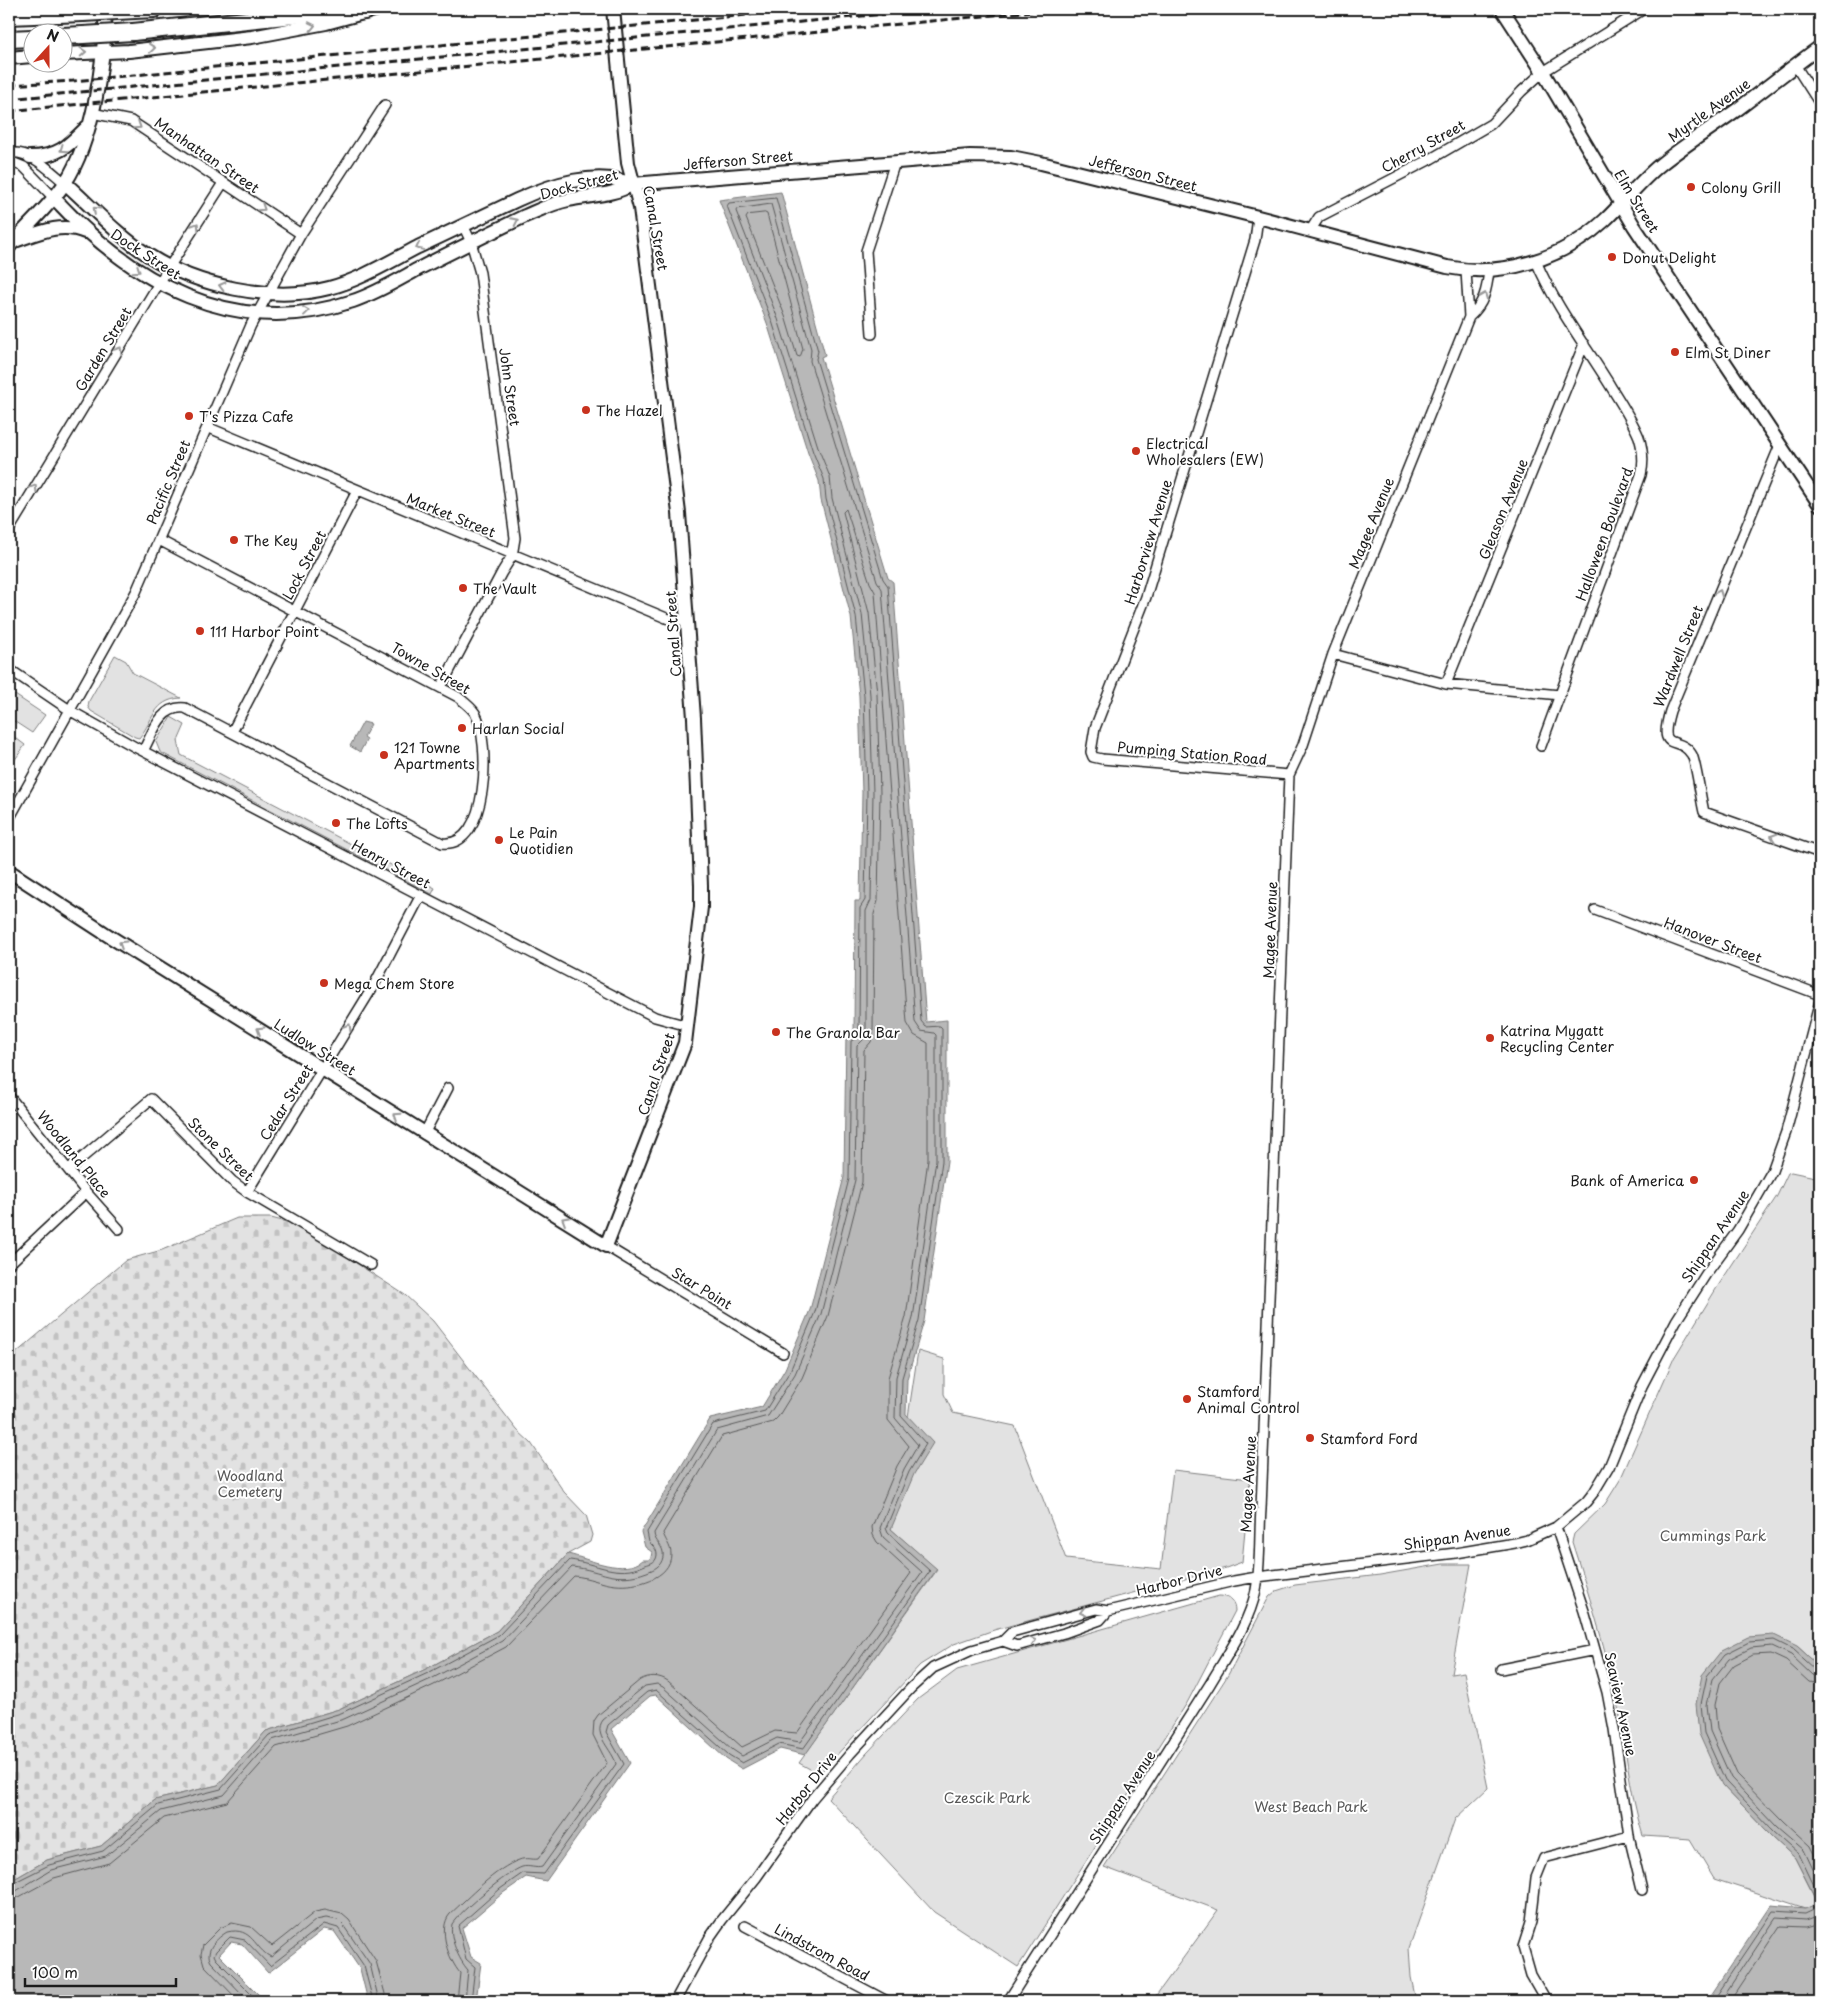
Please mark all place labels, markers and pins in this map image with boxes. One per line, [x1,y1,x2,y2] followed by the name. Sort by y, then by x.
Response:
[1701,177,1781,198] place label: Colony Grill
[1685,181,1697,193] marker: Colony Grill
[1622,247,1716,268] place label: Donut Delight
[1606,251,1618,263] marker: Donut Delight
[1685,342,1771,363] place label: Elm St Diner
[1669,346,1681,358] marker: Elm St Diner
[596,400,663,421] place label: The Hazel
[580,404,592,416] marker: The Hazel
[199,406,294,427] place label: T's Pizza Cafe
[183,410,195,422] marker: T's Pizza Cafe
[1146,433,1264,470] place label: Electrical Wholesalers (EW)
[1130,445,1142,457] marker: Electrical Wholesalers (EW)
[244,530,298,551] place label: The Key
[228,534,240,546] marker: The Key
[473,578,537,599] place label: The Vault
[457,582,469,594] marker: The Vault
[210,621,319,642] place label: 111 Harbor Point
[194,625,206,637] marker: 111 Harbor Point
[472,718,565,739] place label: Harlan Social
[456,722,468,734] marker: Harlan Social
[394,737,475,774] place label: 121 Towne Apartments
[378,749,390,761] marker: 121 Towne Apartments
[346,813,408,834] place label: The Lofts
[330,817,342,829] marker: The Lofts
[509,822,573,859] place label: Le Pain Quotidien
[493,834,505,846] marker: Le Pain Quotidien
[334,973,455,994] place label: Mega Chem Store
[318,977,330,989] marker: Mega Chem Store
[1500,1020,1614,1057] place label: Katrina Mygatt Recycling Center
[786,1022,901,1043] place label: The Granola Bar
[770,1026,782,1038] marker: The Granola Bar
[1484,1032,1496,1044] marker: Katrina Mygatt Recycling Center
[1570,1170,1684,1191] place label: Bank of America
[1688,1174,1700,1186] marker: Bank of America
[1197,1381,1300,1418] place label: Stamford Animal Control
[1181,1393,1193,1405] marker: Stamford Animal Control
[1320,1428,1418,1449] place label: Stamford Ford
[1304,1432,1316,1444] marker: Stamford Ford

